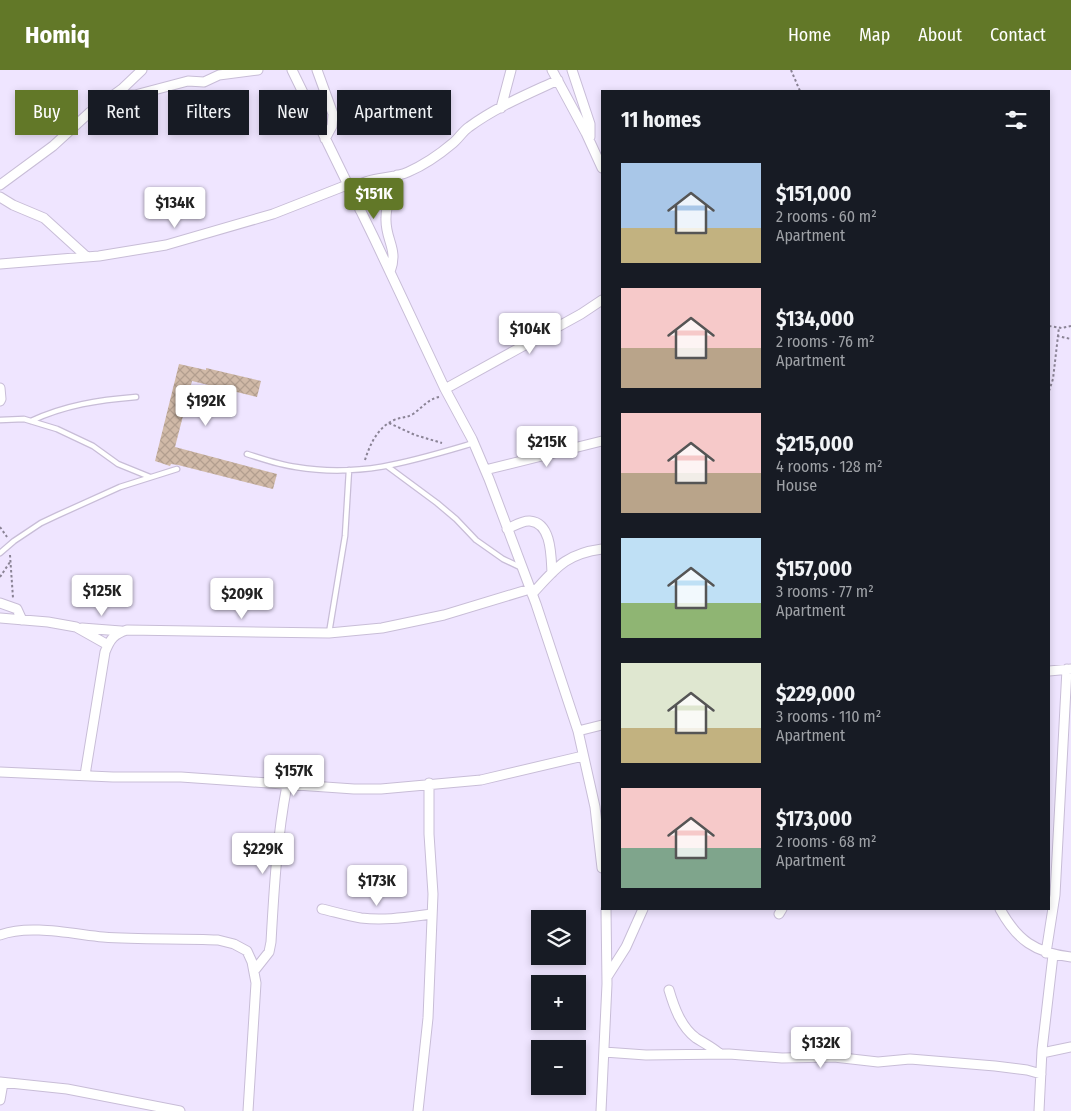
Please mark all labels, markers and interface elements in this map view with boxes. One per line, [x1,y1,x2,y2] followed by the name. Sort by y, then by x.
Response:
[25,21,90,49] text: Homiq
[788,24,831,46] text: Home
[859,24,890,46] text: Map
[918,24,962,46] text: About
[990,24,1046,46] text: Contact
[15,90,78,135] chip: Buy
[88,90,158,135] chip: Rent
[168,90,249,135] chip: Filters
[259,90,327,135] chip: New
[337,90,451,135] chip: Apartment
[1002,106,1030,134] icon: filters
[621,107,701,133] text: 11 homes
[339,178,409,220] pin: $151K
[776,181,852,207] text: $151,000
[661,183,721,243] icon: home
[355,184,393,203] text: $151K
[140,186,210,229] pin: $134K
[155,193,195,212] text: $134K
[776,207,877,226] text: 2 rooms · 60 m²
[776,226,845,245] text: Apartment
[776,306,854,332] text: $134,000
[661,308,721,368] icon: home
[495,312,565,355] pin: $104K
[510,319,550,338] text: $104K
[776,332,875,351] text: 2 rooms · 76 m²
[776,351,845,370] text: Apartment
[171,384,241,427] pin: $192K
[187,391,225,410] text: $192K
[512,426,582,468] pin: $215K
[776,431,854,457] text: $215,000
[528,432,566,451] text: $215K
[661,433,721,493] icon: home
[776,457,883,476] text: 4 rooms · 128 m²
[776,476,817,495] text: House
[776,556,852,582] text: $157,000
[661,558,721,618] icon: home
[67,574,137,617] pin: $125K
[207,578,277,620] pin: $209K
[83,581,121,600] text: $125K
[776,582,874,601] text: 3 rooms · 77 m²
[221,584,263,603] text: $209K
[776,601,845,620] text: Apartment
[776,681,855,707] text: $229,000
[661,683,721,743] icon: home
[776,707,881,726] text: 3 rooms · 110 m²
[776,726,845,745] text: Apartment
[259,754,329,797] pin: $157K
[275,761,313,780] text: $157K
[776,806,852,832] text: $173,000
[661,808,721,868] icon: home
[228,832,298,875] pin: $229K
[776,832,877,851] text: 2 rooms · 68 m²
[243,839,283,858] text: $229K
[776,851,845,870] text: Apartment
[342,864,412,907] pin: $173K
[358,871,396,890] text: $173K
[531,910,586,1095] map controls
[531,910,586,965] button: layers
[531,975,586,1030] button: +
[786,1026,856,1069] pin: $132K
[802,1033,840,1052] text: $132K
[531,1040,586,1095] button: −

